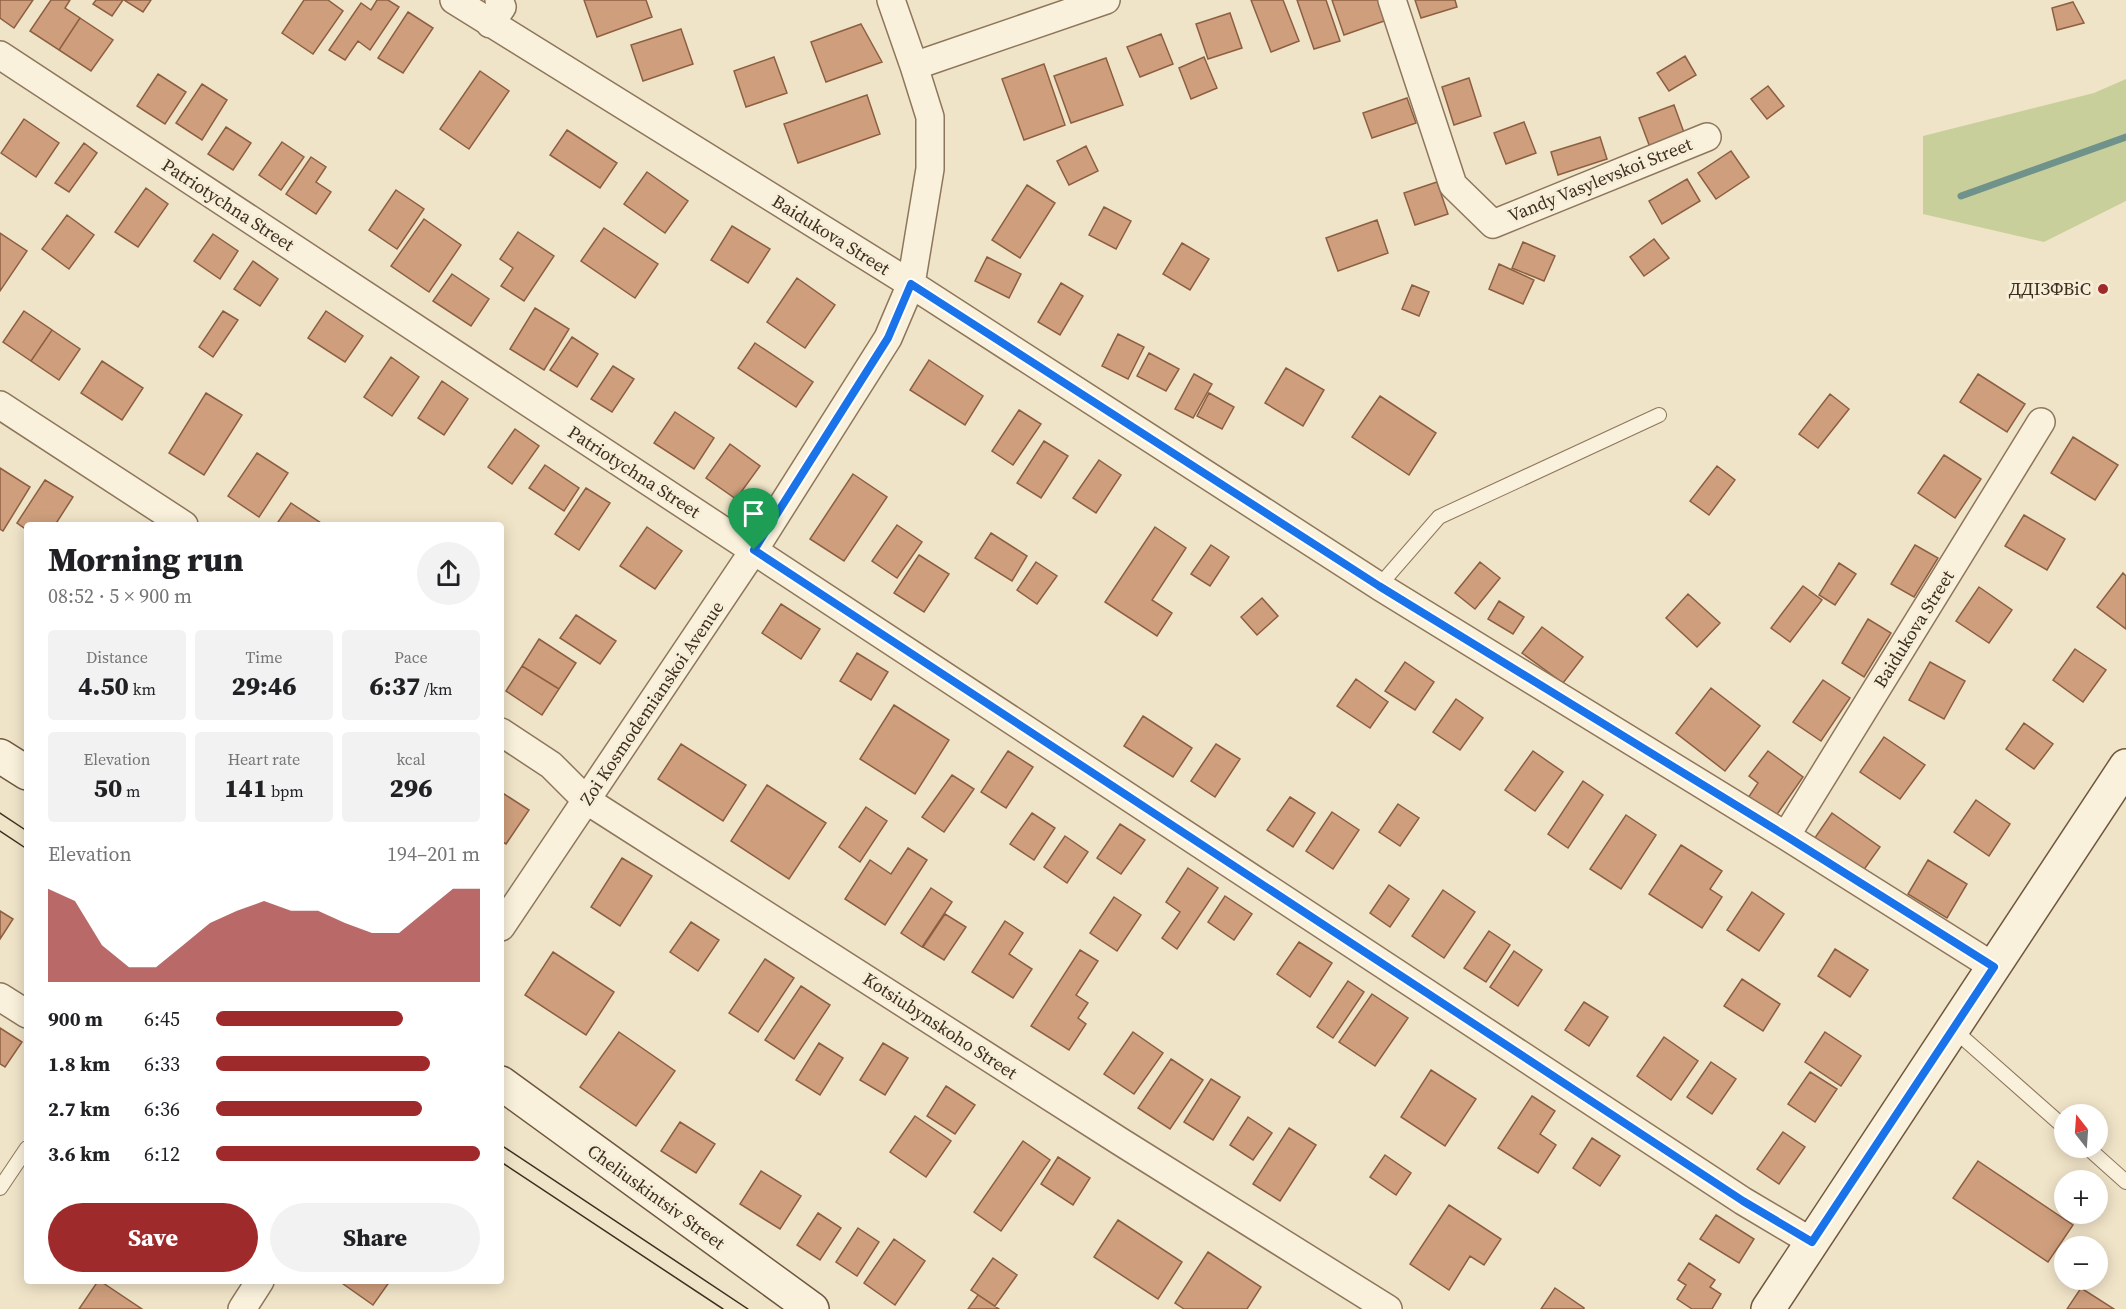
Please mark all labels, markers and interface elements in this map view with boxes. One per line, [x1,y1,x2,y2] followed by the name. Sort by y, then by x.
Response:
[1504,131,1696,228] street label: Vandy Vasylevskoi Street
[157,152,299,257] street label: Patriotychna Street
[768,188,895,281] street label: Baidukova Street
[2009,276,2091,301] place label: ДДІЗФВіС
[2096,282,2110,296] marker: ДДІЗФВіС
[563,419,705,524] street label: Patriotychna Street
[728,488,779,550] pin
[737,497,770,530] icon: arrive
[48,537,244,582] text: Morning run
[417,542,480,605] button: share
[1867,565,1960,692] street label: Baidukova Street
[48,582,192,610] text: 08:52 · 5 × 900 m
[574,596,729,810] street label: Zoi Kosmodemianskoi Avenue
[86,646,148,668] text: Distance
[245,646,283,668] text: Time
[394,646,428,668] text: Pace
[78,668,129,704] text: 4.50
[231,668,297,704] text: 29:46
[370,668,420,704] text: 6:37
[129,678,156,700] text: km
[420,678,452,700] text: /km
[84,748,150,770] text: Elevation
[228,748,300,770] text: Heart rate
[396,748,426,770] text: kcal
[94,770,122,806] text: 50
[224,770,267,806] text: 141
[390,770,432,806] text: 296
[122,780,140,802] text: m
[267,780,304,802] text: bpm
[48,840,132,868] text: Elevation
[387,840,480,868] text: 194–201 m
[858,966,1022,1085] street label: Kotsiubynskoho Street
[48,1005,103,1033] text: 900 m
[144,1005,180,1033] text: 6:45
[48,1050,110,1078] text: 1.8 km
[144,1050,180,1078] text: 6:33
[48,1095,110,1123] text: 2.7 km
[144,1095,180,1123] text: 6:36
[2054,1104,2108,1158] north arrow
[2054,1104,2108,1290] map controls
[582,1138,730,1255] street label: Cheliuskintsiv Street
[48,1140,110,1168] text: 3.6 km
[144,1140,180,1168] text: 6:12
[2054,1170,2108,1224] button: +
[48,1203,258,1272] button: Save
[270,1203,480,1272] button: Share
[2054,1236,2108,1290] button: −

